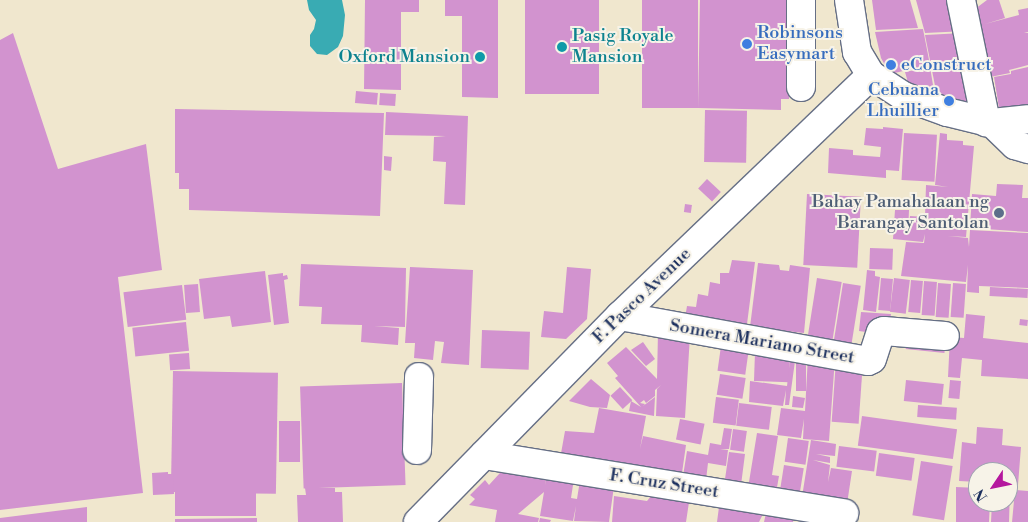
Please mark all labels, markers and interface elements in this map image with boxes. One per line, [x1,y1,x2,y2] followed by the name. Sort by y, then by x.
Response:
[757,23,843,66] place label: Robinsons Easymart
[572,26,674,68] place label: Pasig Royale Mansion
[741,38,753,50] marker: Robinsons Easymart
[556,41,568,53] marker: Pasig Royale Mansion
[339,46,470,68] place label: Oxford Mansion
[474,51,486,63] marker: Oxford Mansion
[901,54,992,76] place label: eConstruct
[885,59,897,71] marker: eConstruct
[867,80,939,122] place label: Cebuana Lhuillier
[943,95,955,107] marker: Cebuana Lhuillier
[812,192,989,234] place label: Bahay Pamahalaan ng Barangay Santolan
[993,207,1005,219] marker: Bahay Pamahalaan ng Barangay Santolan
[588,243,696,349] street label: F. Pasco Avenue
[668,315,856,369] street label: Somera Mariano Street
[968,462,1018,512] north arrow
[608,465,720,503] street label: F. Cruz Street
[971,485,992,504] text: N

